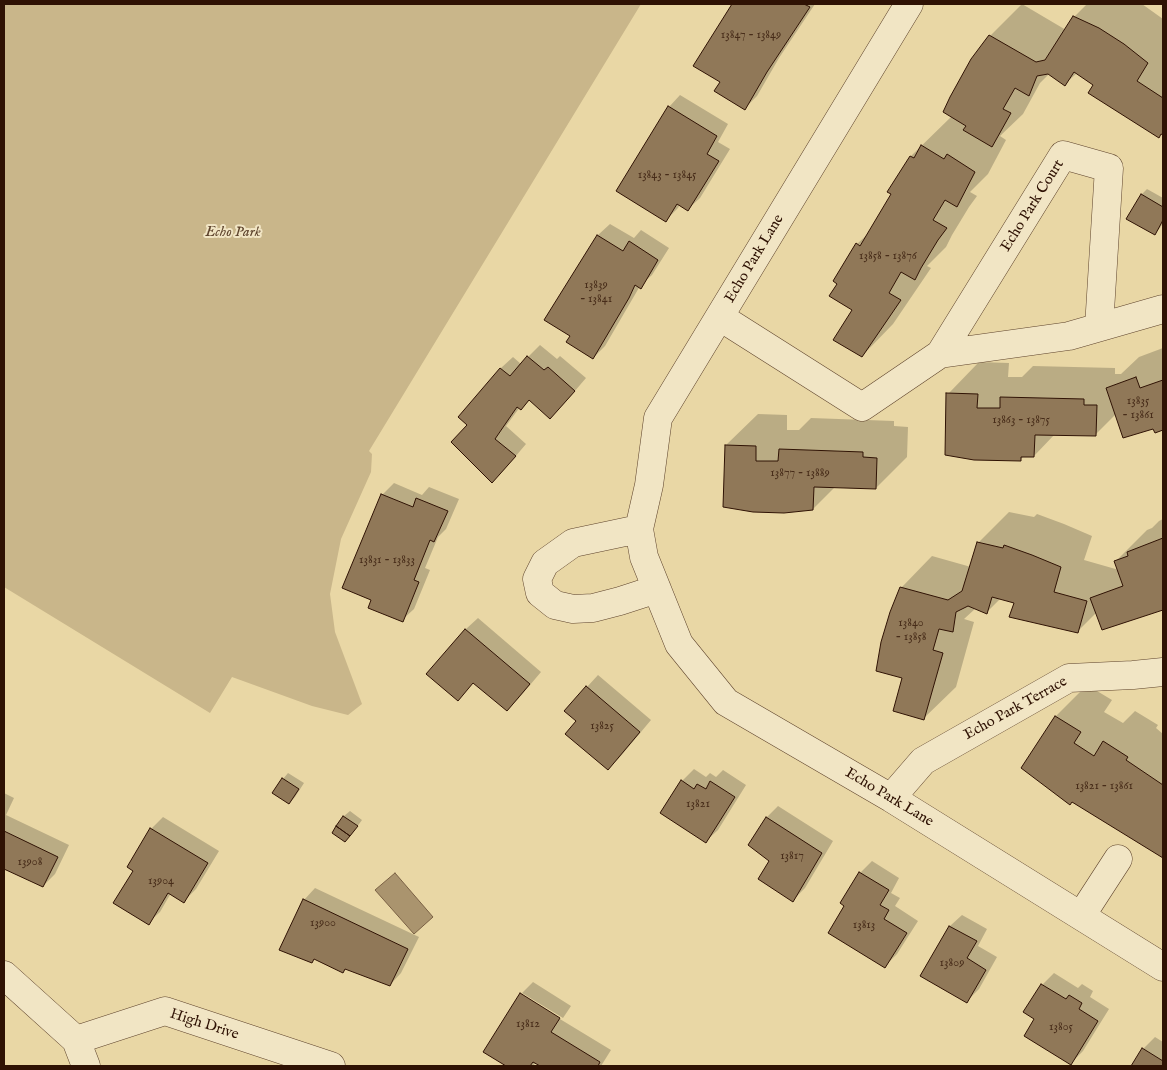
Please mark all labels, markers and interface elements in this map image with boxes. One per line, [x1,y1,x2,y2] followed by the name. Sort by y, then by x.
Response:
[721,29,781,43] house number: 13847 - 13849
[998,157,1068,255] street label: Echo Park Court
[638,169,696,183] house number: 13843 - 13845
[722,212,788,306] street label: Echo Park Lane
[205,224,261,242] park label: Echo Park
[859,250,917,264] house number: 13858 - 13876
[580,279,612,307] house number: 13839 - 13841
[1122,395,1154,423] house number: 13835 - 13861
[992,414,1050,428] house number: 13863 - 13875
[770,467,830,481] house number: 13877 - 13889
[359,554,415,568] house number: 13831 - 13833
[896,617,926,645] house number: 13840 - 13858
[961,673,1071,745] street label: Echo Park Terrace
[590,720,614,734] house number: 13825
[842,765,936,831] street label: Echo Park Lane
[1075,780,1133,794] house number: 13821 - 13861
[686,798,710,812] house number: 13821
[780,850,804,864] house number: 13817
[18,856,42,870] house number: 13908
[148,875,174,889] house number: 13904
[310,917,336,931] house number: 13900
[853,919,875,933] house number: 13813
[940,957,964,971] house number: 13809
[167,1005,241,1045] street label: High Drive
[516,1018,540,1032] house number: 13812
[1049,1021,1073,1035] house number: 13805

